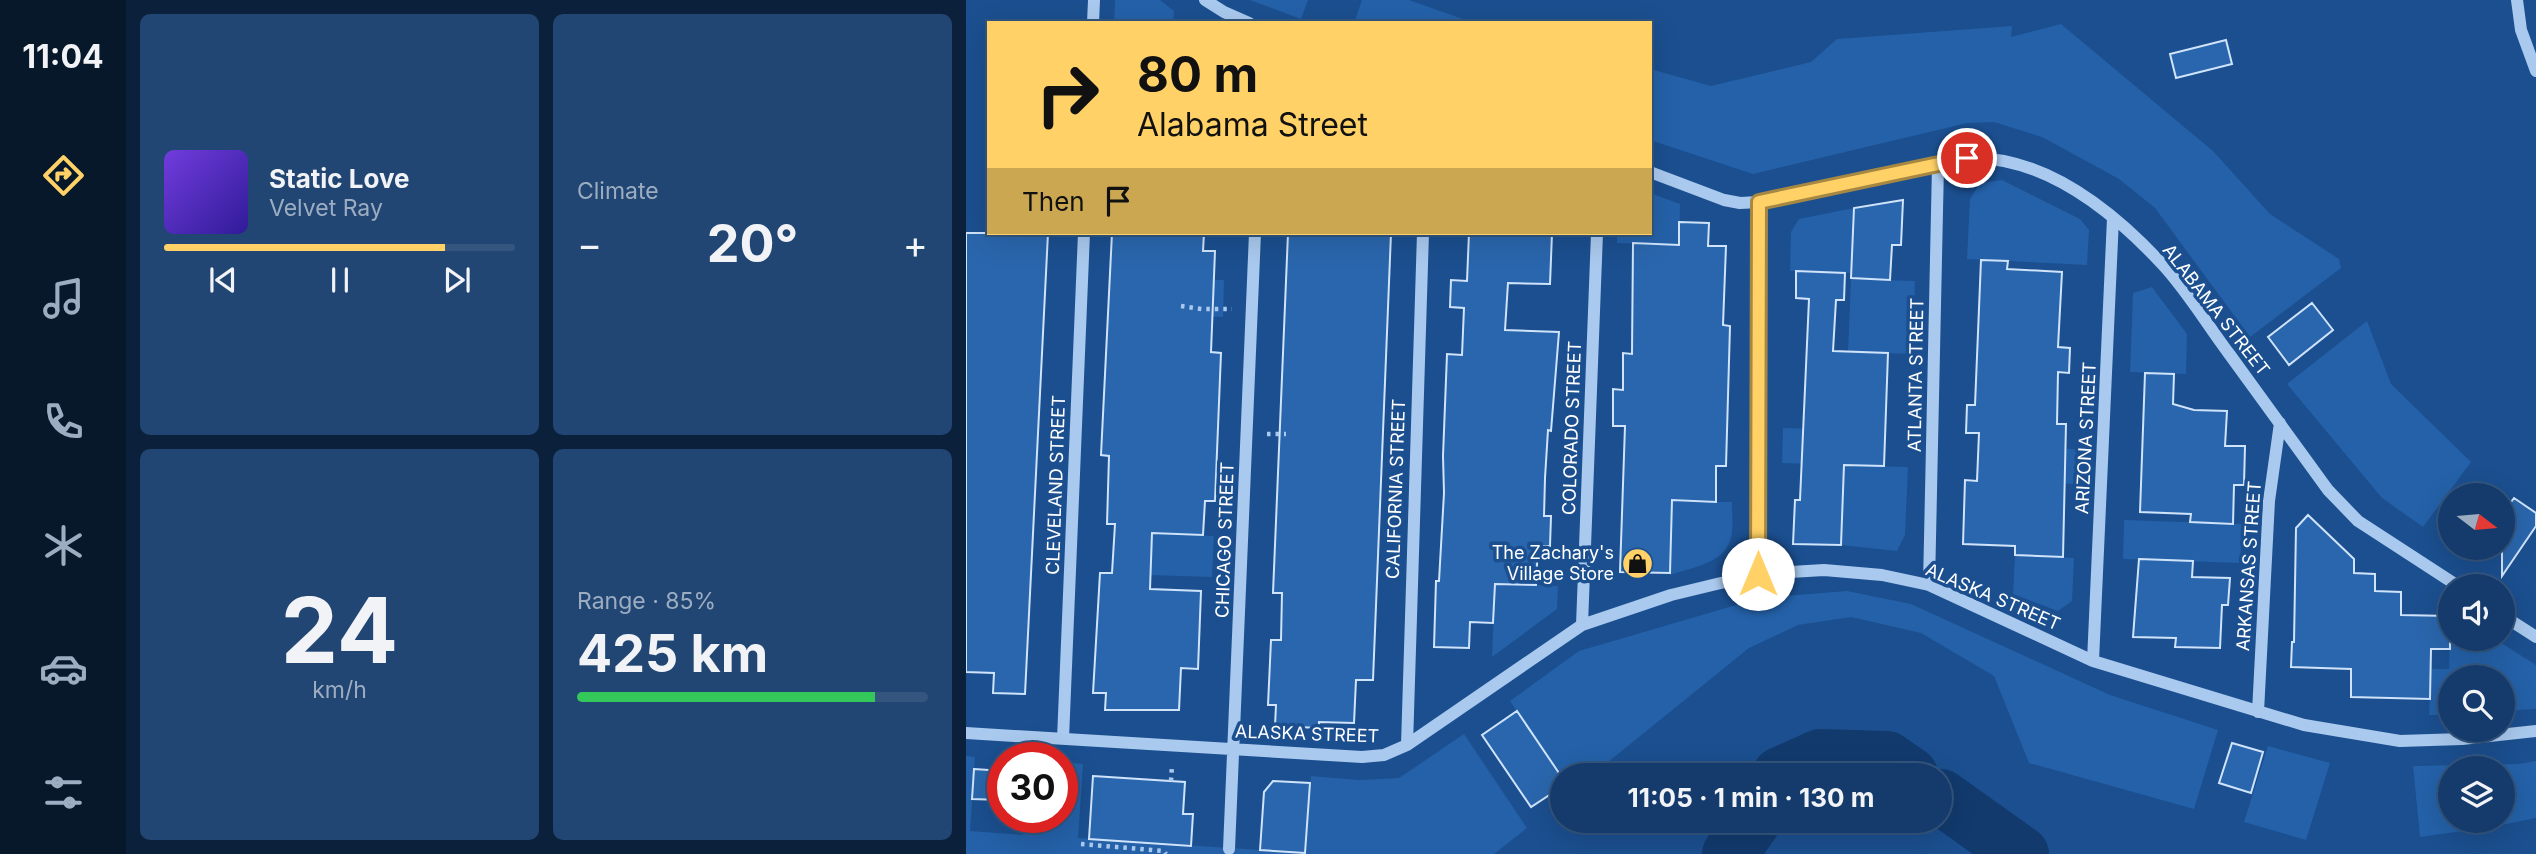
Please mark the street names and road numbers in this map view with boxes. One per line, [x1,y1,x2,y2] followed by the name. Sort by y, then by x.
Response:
[2159,240,2274,380] street label: ALABAMA STREET
[1904,298,1927,452] street label: ATLANTA STREET
[1558,341,1585,515] street label: COLORADO STREET
[2071,361,2100,515] street label: ARIZONA STREET
[1042,395,1069,575] street label: CLEVELAND STREET
[1382,399,1409,579] street label: CALIFORNIA STREET
[1211,462,1238,618] street label: CHICAGO STREET
[2232,480,2265,652] street label: ARKANSAS STREET
[1923,559,2064,634] street label: ALASKA STREET
[1235,720,1379,747] street label: ALASKA STREET

